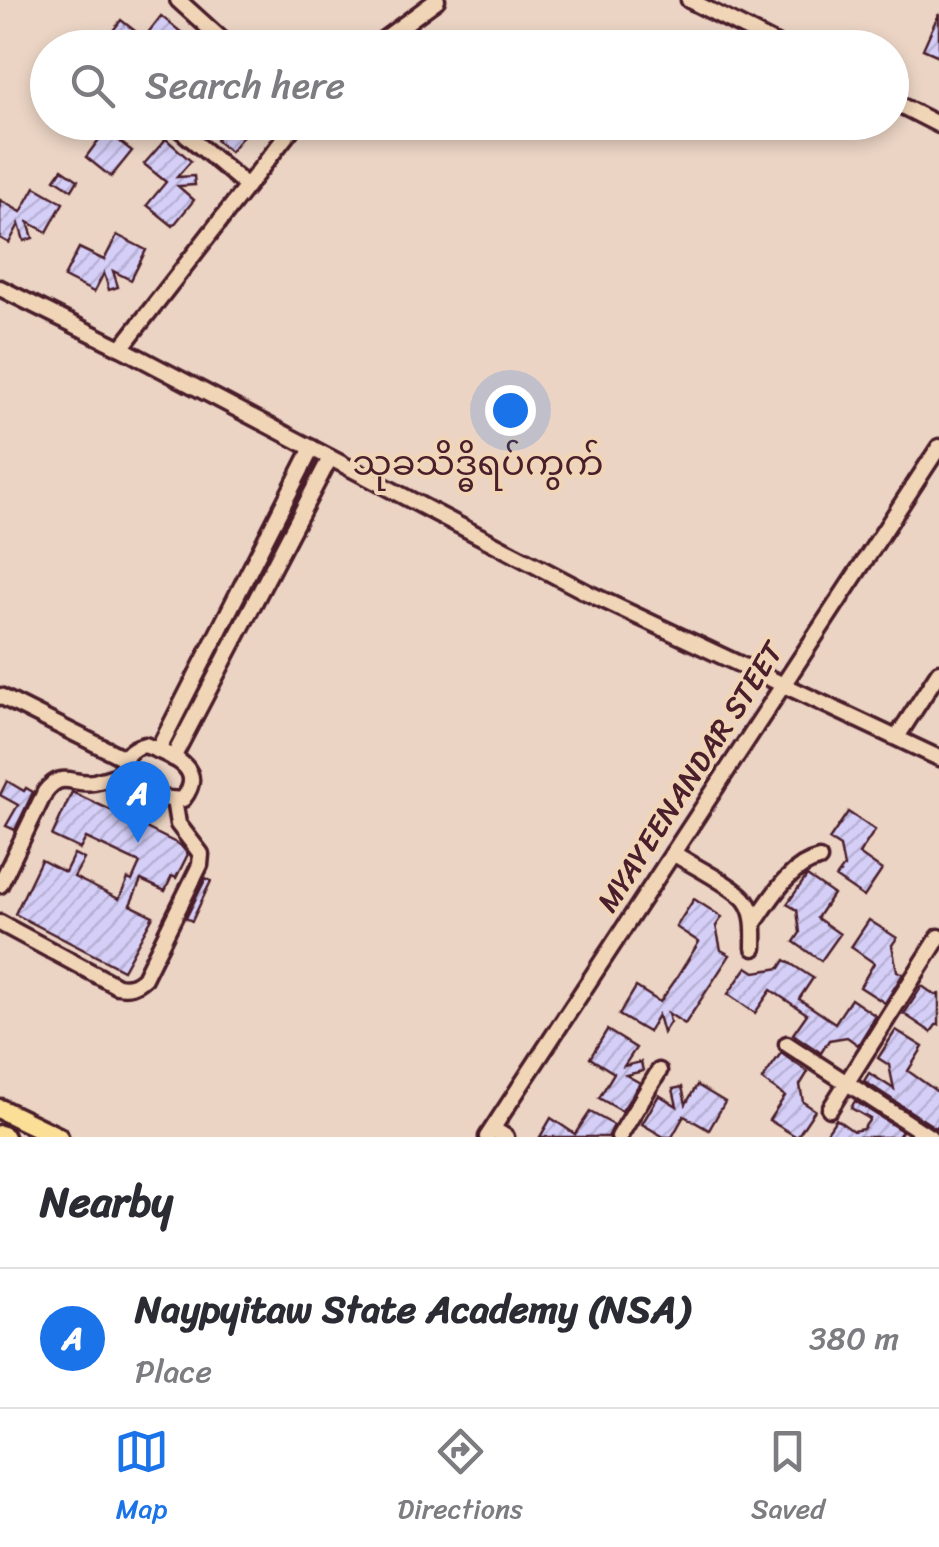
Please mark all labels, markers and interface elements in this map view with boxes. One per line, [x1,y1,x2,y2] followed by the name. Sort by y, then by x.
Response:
[30,30,909,140] search box
[145,52,345,119] text: Search here
[65,58,120,113] icon: search
[485,385,536,436] your location
[352,432,604,494] district label: သုခသိဒ္ဓိရပ်ကွက်
[582,629,800,924] street label: MYAYEENANDAR STEET
[106,760,170,843] pin: A
[40,1165,173,1239] text: Nearby
[135,1276,690,1343] text: Naypyitaw State Academy (NSA)
[62,1310,83,1367] text: A
[809,1310,899,1367] text: 380 m
[135,1343,212,1400] text: Place
[114,1424,169,1533] tab: Map
[397,1424,523,1533] tab: Directions
[751,1424,825,1533] tab: Saved

